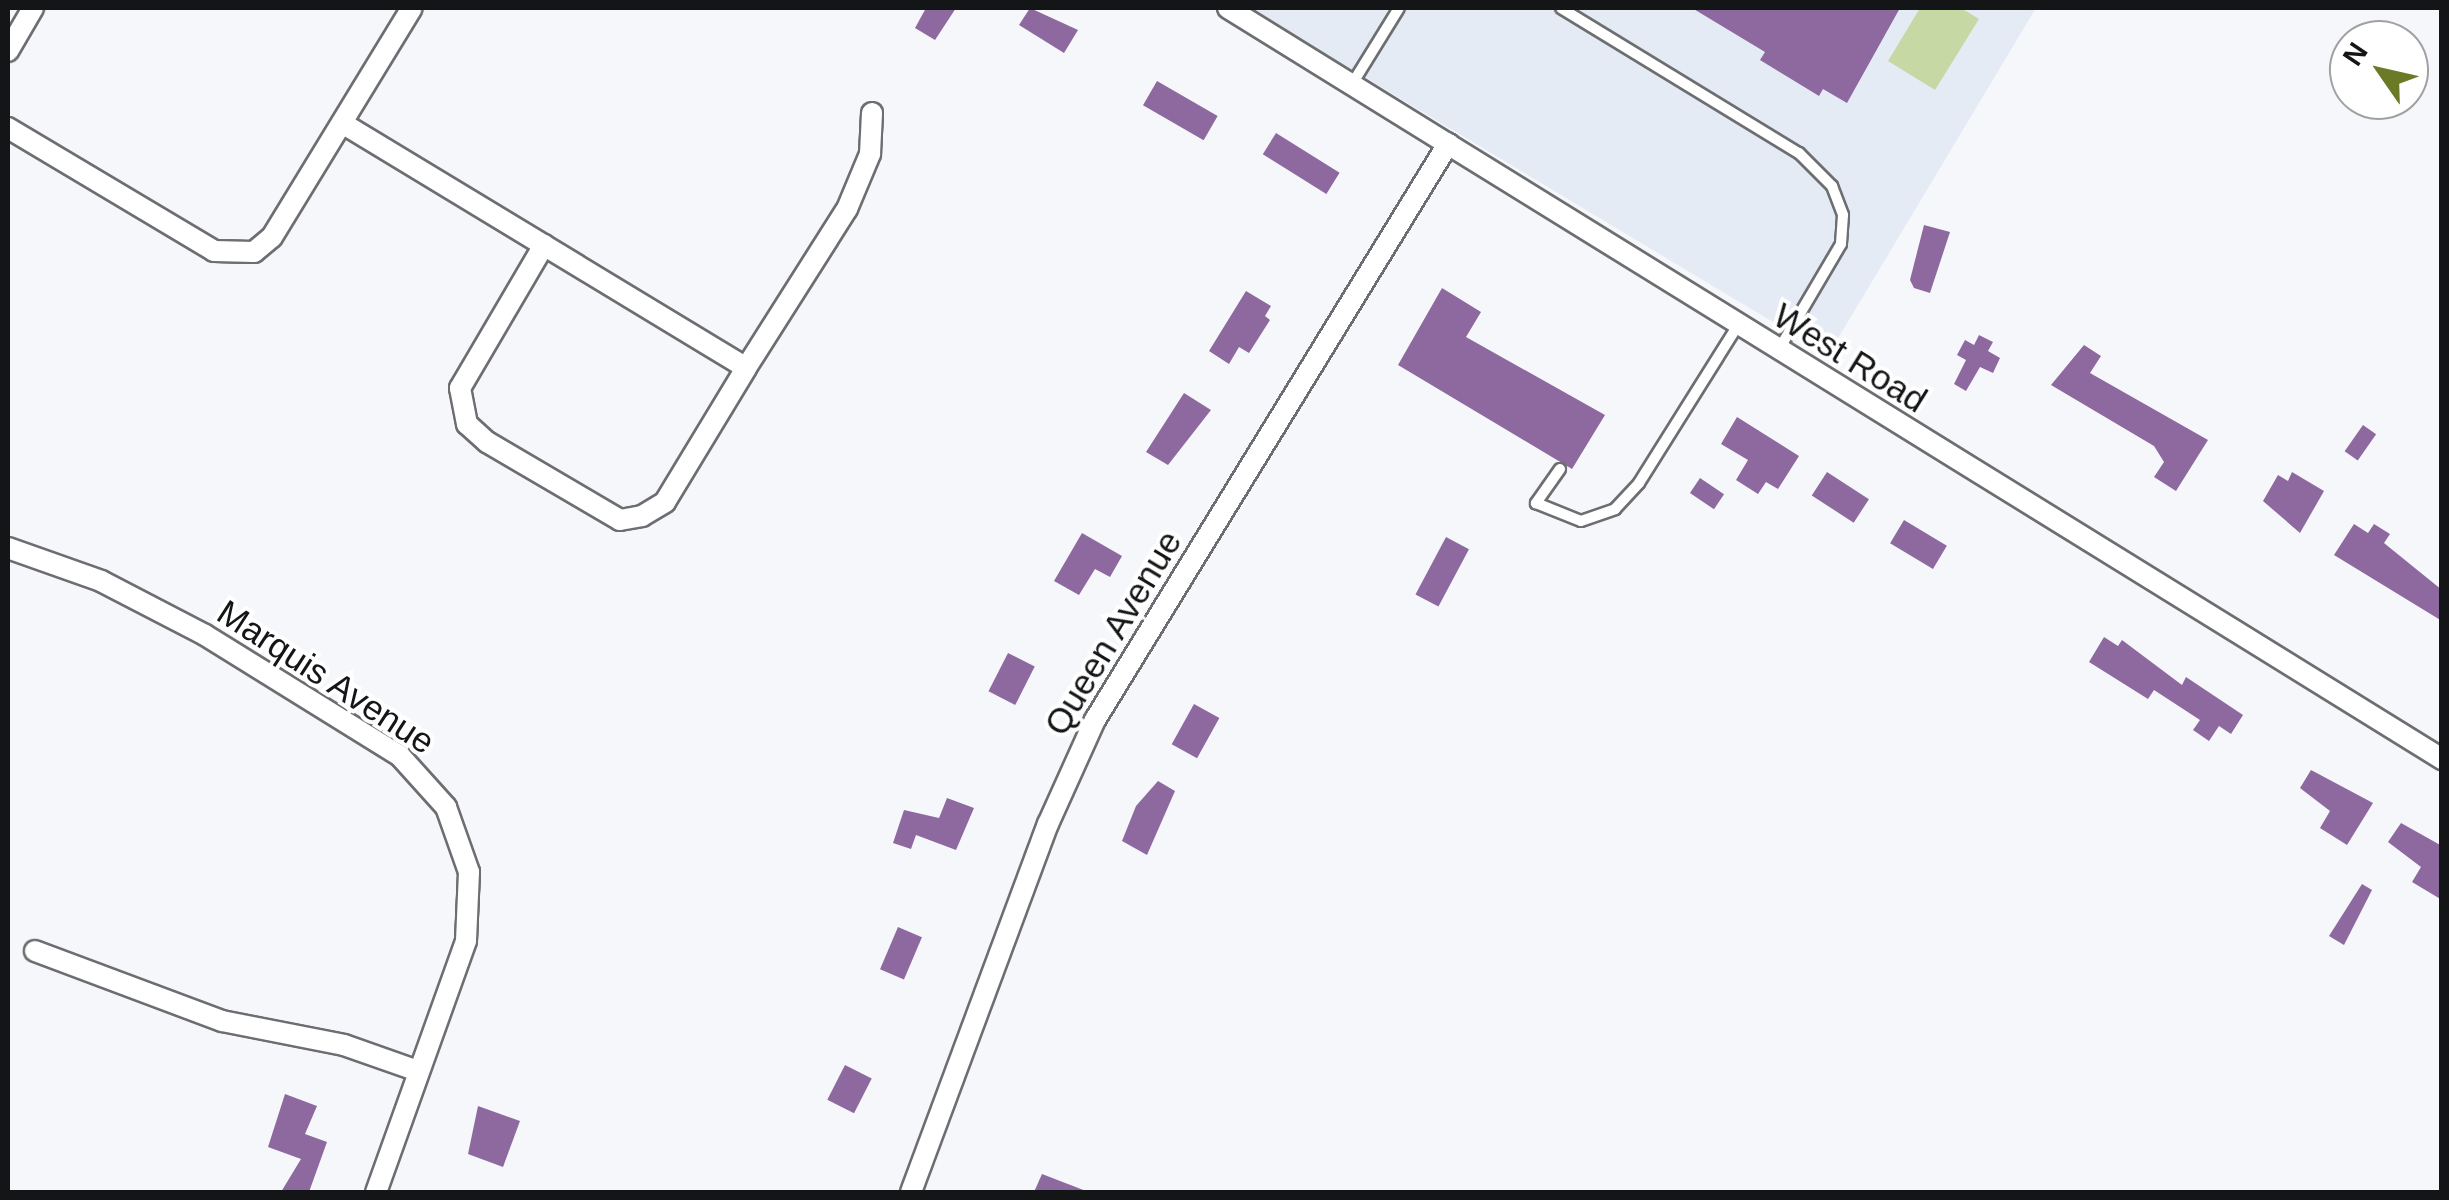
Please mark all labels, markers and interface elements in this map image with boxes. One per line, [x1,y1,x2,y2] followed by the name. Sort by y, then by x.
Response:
[2329,20,2429,120] north arrow
[2337,37,2374,71] text: N
[1766,294,1934,422] street label: West Road
[1035,522,1191,744] street label: Queen Avenue
[209,591,443,763] street label: Marquis Avenue

